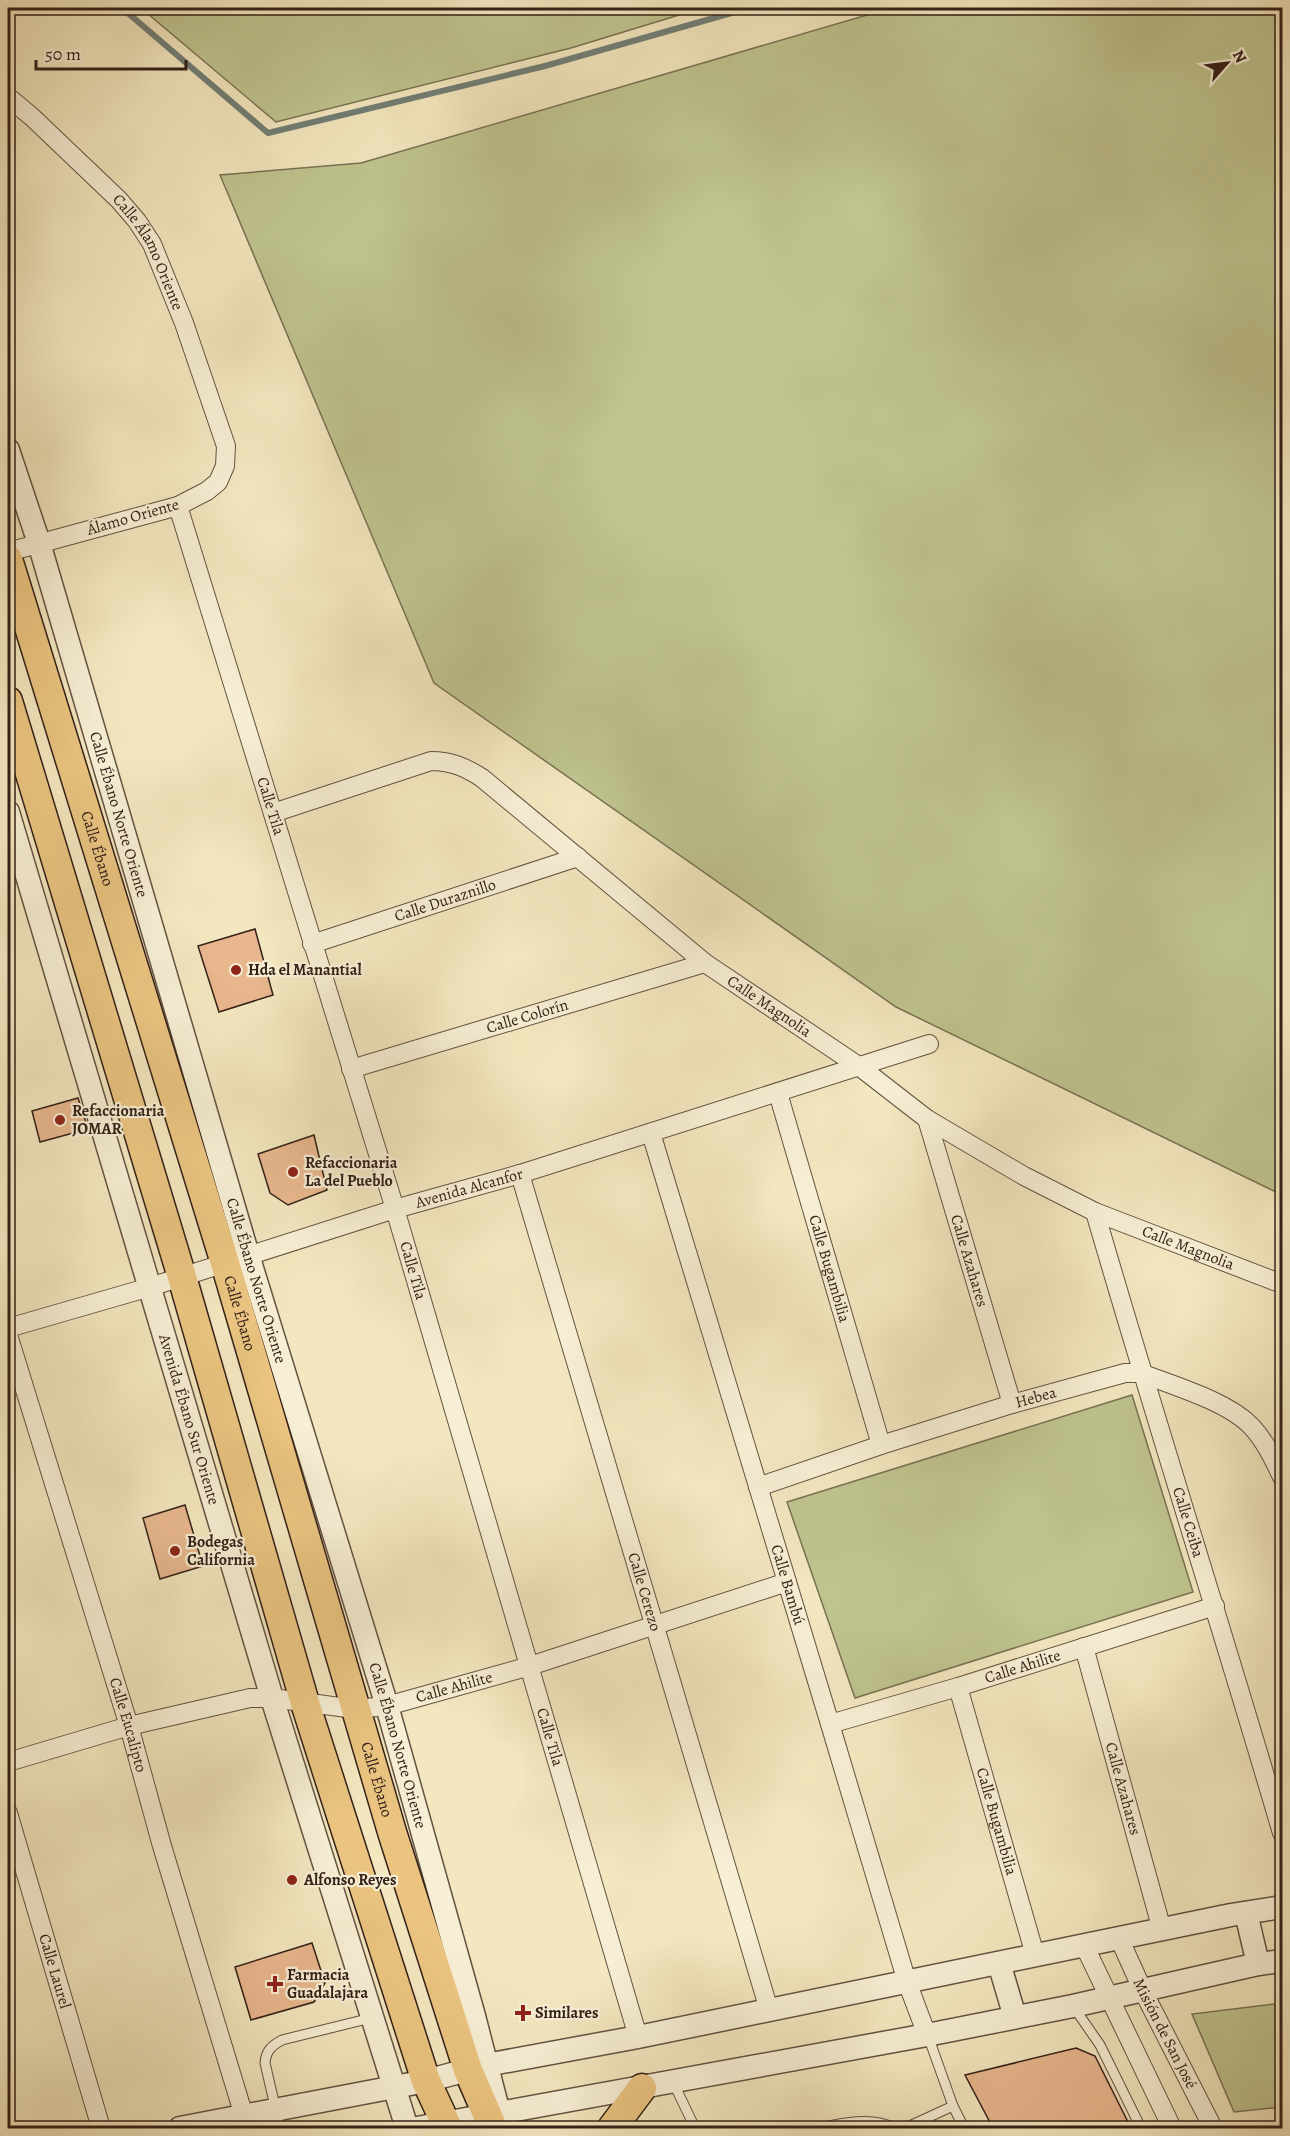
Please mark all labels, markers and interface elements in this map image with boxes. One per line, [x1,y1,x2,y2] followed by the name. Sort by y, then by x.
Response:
[36,33,186,71] scale bar
[1197,33,1257,93] north arrow
[45,42,81,66] text: 50 m
[1227,46,1252,67] text: N
[108,189,189,314] street label: Calle Álamo Oriente
[83,493,182,541] street label: Álamo Oriente
[86,729,152,899] street label: Calle Ébano Norte Oriente
[251,774,290,838] street label: Calle Tila
[77,809,117,889] street label: Calle Ébano
[392,874,499,927] street label: Calle Duraznillo
[248,959,362,981] place label: Hda el Manantial
[229,963,243,977] marker: Hda el Manantial
[723,970,816,1043] street label: Calle Magnolia
[484,993,571,1039] street label: Calle Colorín
[72,1100,165,1140] place label: Refaccionaria JOMAR
[53,1113,67,1127] marker: Refaccionaria JOMAR
[305,1152,398,1192] place label: Refaccionaria La del Pueblo
[412,1163,525,1214] street label: Avenida Alcanfor
[286,1165,300,1179] marker: Refaccionaria La del Pueblo
[223,1195,291,1365] street label: Calle Ébano Norte Oriente
[803,1212,856,1326] street label: Calle Bugambilia
[945,1212,993,1310] street label: Calle Azahares
[1139,1220,1238,1276] street label: Calle Magnolia
[394,1239,432,1303] street label: Calle Tila
[219,1274,259,1354] street label: Calle Ébano
[153,1331,225,1508] street label: Avenida Ébano Sur Oriente
[1013,1381,1059,1414] street label: Hebea
[1167,1484,1209,1561] street label: Calle Ceiba
[187,1531,255,1571] place label: Bodegas California
[765,1542,810,1628] street label: Calle Bambú
[168,1544,182,1558] marker: Bodegas California
[622,1550,667,1634] street label: Calle Cerezo
[982,1644,1063,1689] street label: Calle Ahilite
[364,1660,430,1830] street label: Calle Ébano Norte Oriente
[413,1666,495,1708] street label: Calle Ahilite
[104,1675,152,1775] street label: Calle Eucalipto
[531,1705,569,1769] street label: Calle Tila
[356,1740,396,1820] street label: Calle Ébano
[1100,1740,1146,1838] street label: Calle Azahares
[971,1765,1023,1878] street label: Calle Bugambilia
[303,1869,397,1891] place label: Alfonso Reyes
[285,1873,299,1887] marker: Alfonso Reyes
[33,1931,76,2011] street label: Calle Laurel
[287,1964,368,2004] place label: Farmacia Guadalajara
[1128,1975,1202,2093] street label: Misión de San José
[268,1977,282,1991] marker: Farmacia Guadalajara
[535,2002,599,2024] place label: Similares
[516,2006,530,2020] marker: Similares

